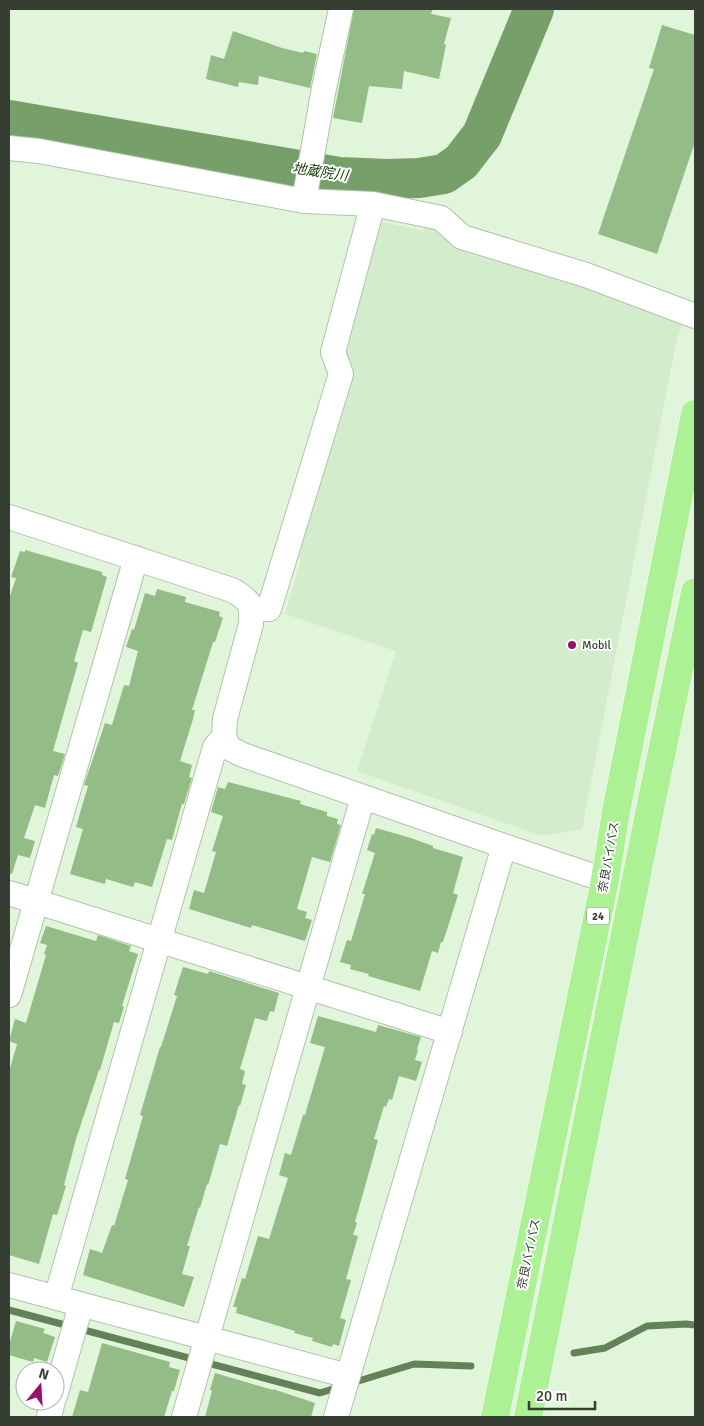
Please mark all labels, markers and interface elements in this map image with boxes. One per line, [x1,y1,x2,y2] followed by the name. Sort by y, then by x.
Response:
[291,160,351,185] water label: 地蔵院川
[582,638,612,653] place label: Mobil
[566,639,578,651] marker: Mobil
[595,820,623,894] street label: 奈良バイパス
[587,908,609,924] road number: 24
[514,1217,544,1291] street label: 奈良バイパス
[15,1361,65,1411] north arrow
[37,1365,51,1384] text: N
[529,1378,595,1410] scale bar
[536,1387,567,1405] text: 20 m

